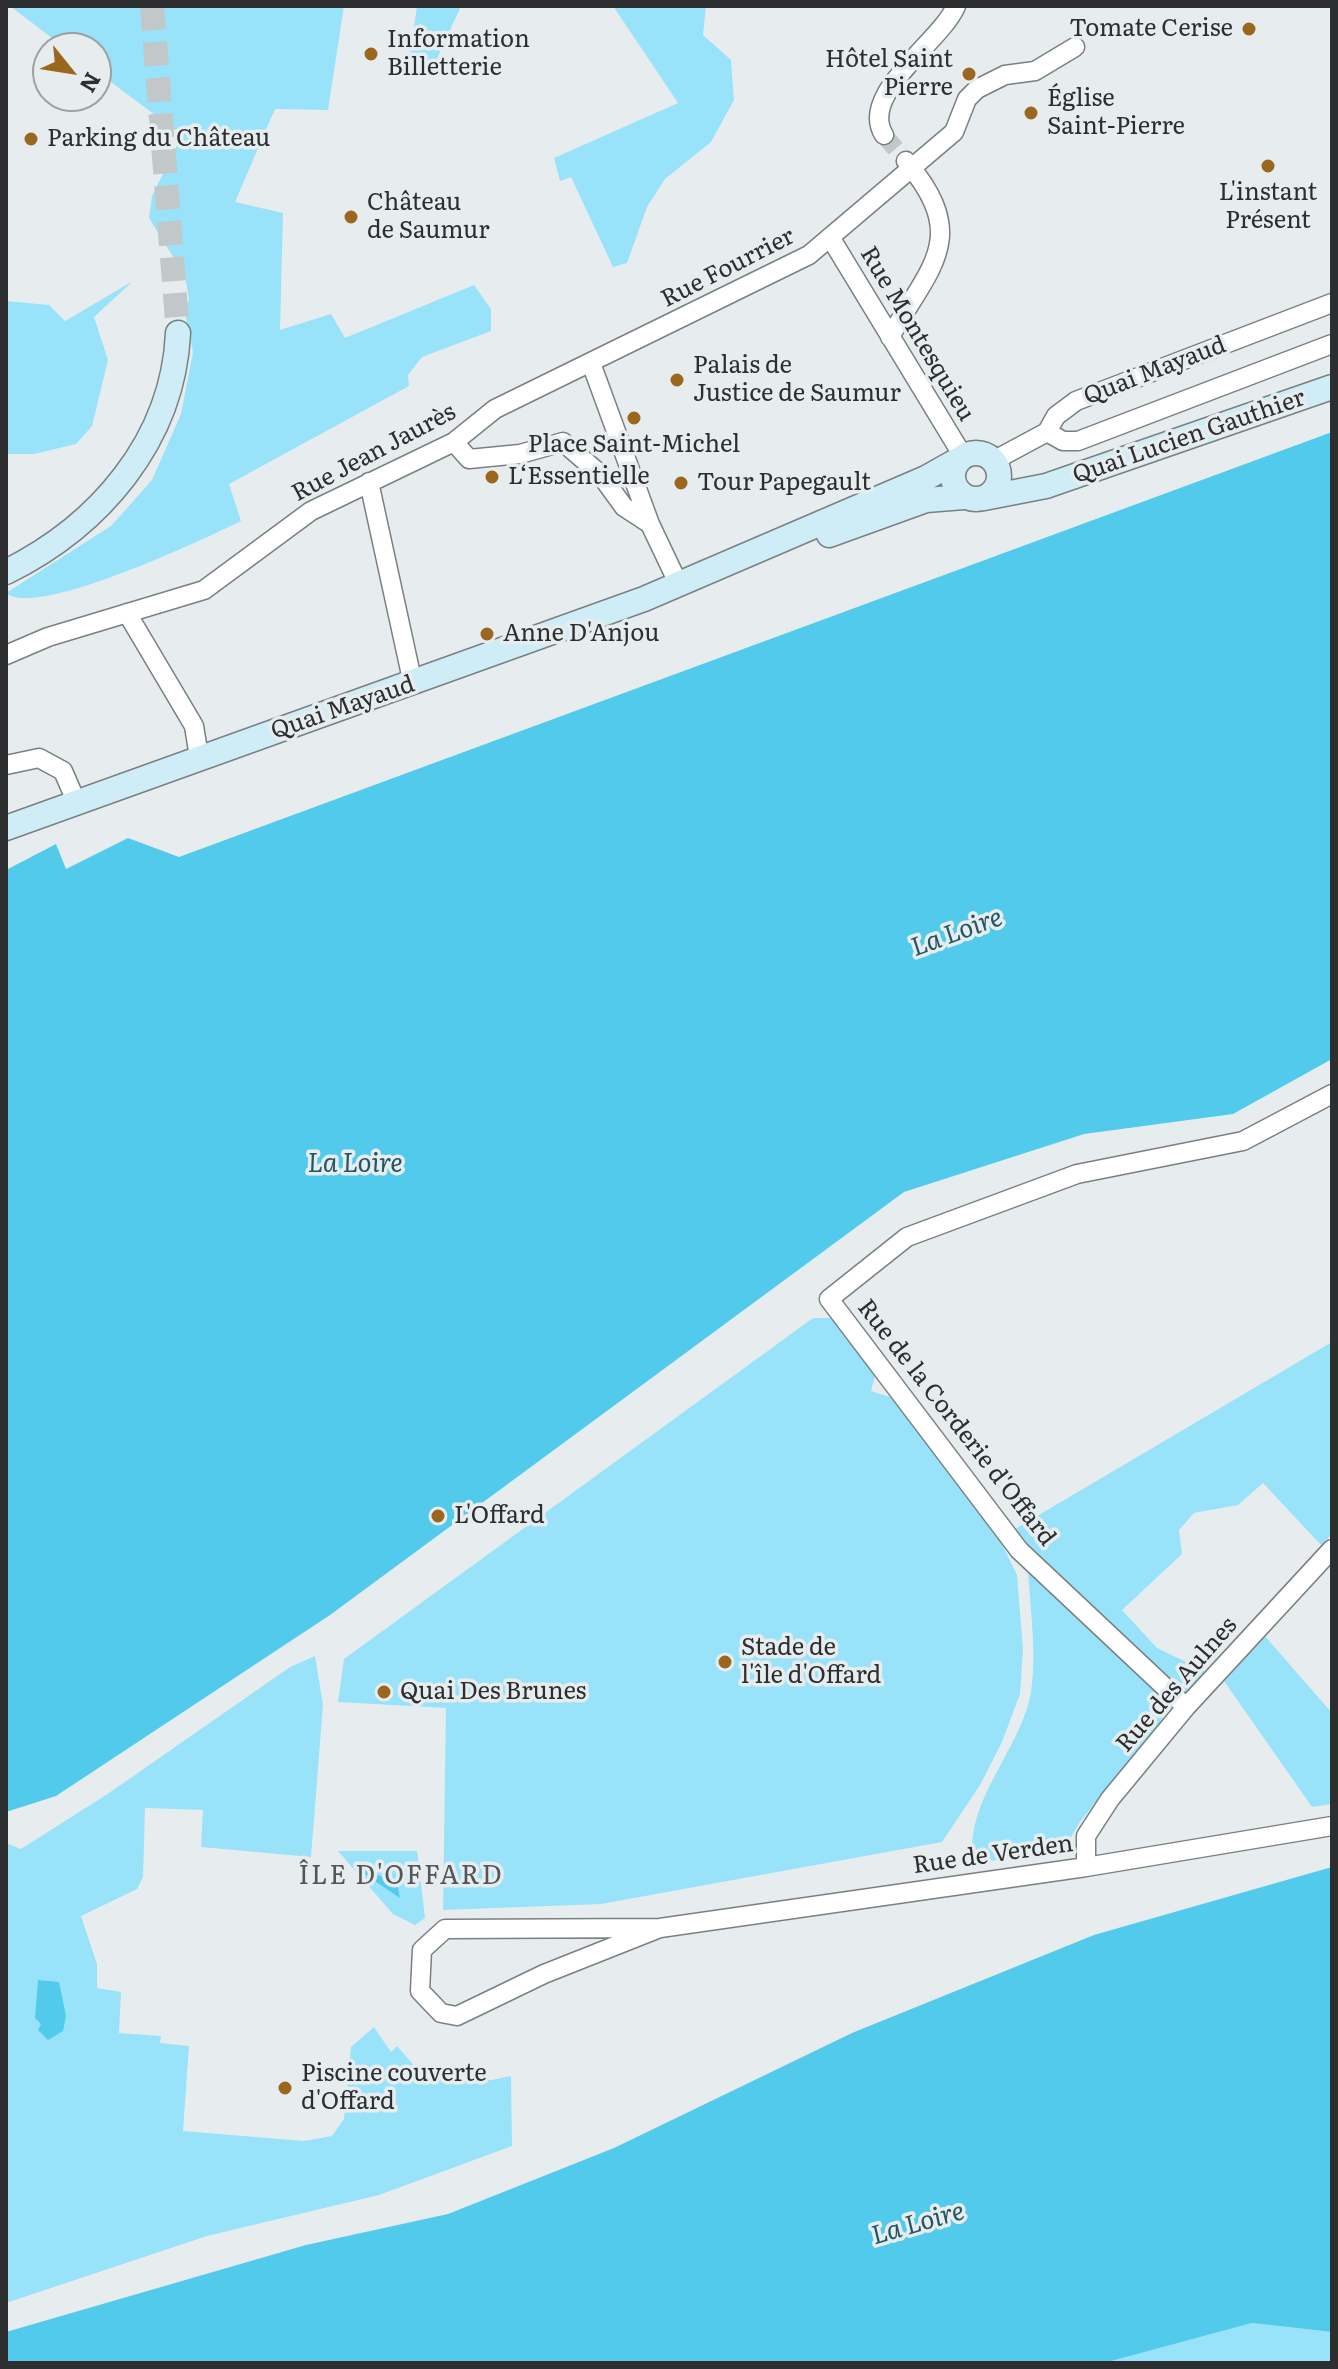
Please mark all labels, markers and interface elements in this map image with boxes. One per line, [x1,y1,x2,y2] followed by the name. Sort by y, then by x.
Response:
[1069,15,1233,43] place label: Tomate Cerise
[1240,20,1258,38] marker: Tomate Cerise
[387,26,530,82] place label: Information Billetterie
[32,32,112,112] north arrow
[362,45,380,63] marker: Information Billetterie
[825,46,953,102] place label: Hôtel Saint Pierre
[960,65,978,83] marker: Hôtel Saint Pierre
[73,67,110,99] text: N
[1047,85,1185,141] place label: Église Saint-Pierre
[1022,104,1040,122] marker: Église Saint-Pierre
[47,125,270,153] place label: Parking du Château
[22,130,40,148] marker: Parking du Château
[1259,157,1277,175] marker: L'instant Présent
[1219,179,1317,235] place label: L'instant Présent
[367,189,490,245] place label: Château de Saumur
[342,208,360,226] marker: Château de Saumur
[656,222,800,314] street label: Rue Fourrier
[853,241,981,427] street label: Rue Montesquieu
[1080,331,1230,411] street label: Quai Mayaud
[693,352,901,408] place label: Palais de Justice de Saumur
[668,371,686,389] marker: Palais de Justice de Saumur
[1069,384,1309,490] street label: Quai Lucien Gauthier
[287,398,461,508] street label: Rue Jean Jaurès
[625,409,643,427] marker: Place Saint-Michel
[528,431,740,459] place label: Place Saint-Michel
[508,463,650,491] place label: L‘Essentielle
[483,468,501,486] marker: L‘Essentielle
[697,469,871,497] place label: Tour Papegault
[672,474,690,492] marker: Tour Papegault
[503,620,659,648] place label: Anne D'Anjou
[478,625,496,643] marker: Anne D'Anjou
[267,670,419,746] street label: Quai Mayaud
[907,902,1007,964] water label: La Loire
[307,1148,403,1180] water label: La Loire
[851,1294,1061,1552] street label: Rue de la Corderie d'Offard
[454,1502,545,1530] place label: L'Offard
[429,1507,447,1525] marker: L'Offard
[1111,1612,1243,1758] street label: Rue des Aulnes
[741,1634,881,1690] place label: Stade de l'île d'Offard
[716,1653,734,1671] marker: Stade de l'île d'Offard
[400,1678,586,1706] place label: Quai Des Brunes
[375,1683,393,1701] marker: Quai Des Brunes
[911,1829,1075,1881] street label: Rue de Verden
[298,1860,504,1892] district label: ÎLE D'OFFARD
[301,2060,487,2116] place label: Piscine couverte d'Offard
[276,2079,294,2097] marker: Piscine couverte d'Offard
[868,2196,968,2252] water label: La Loire

